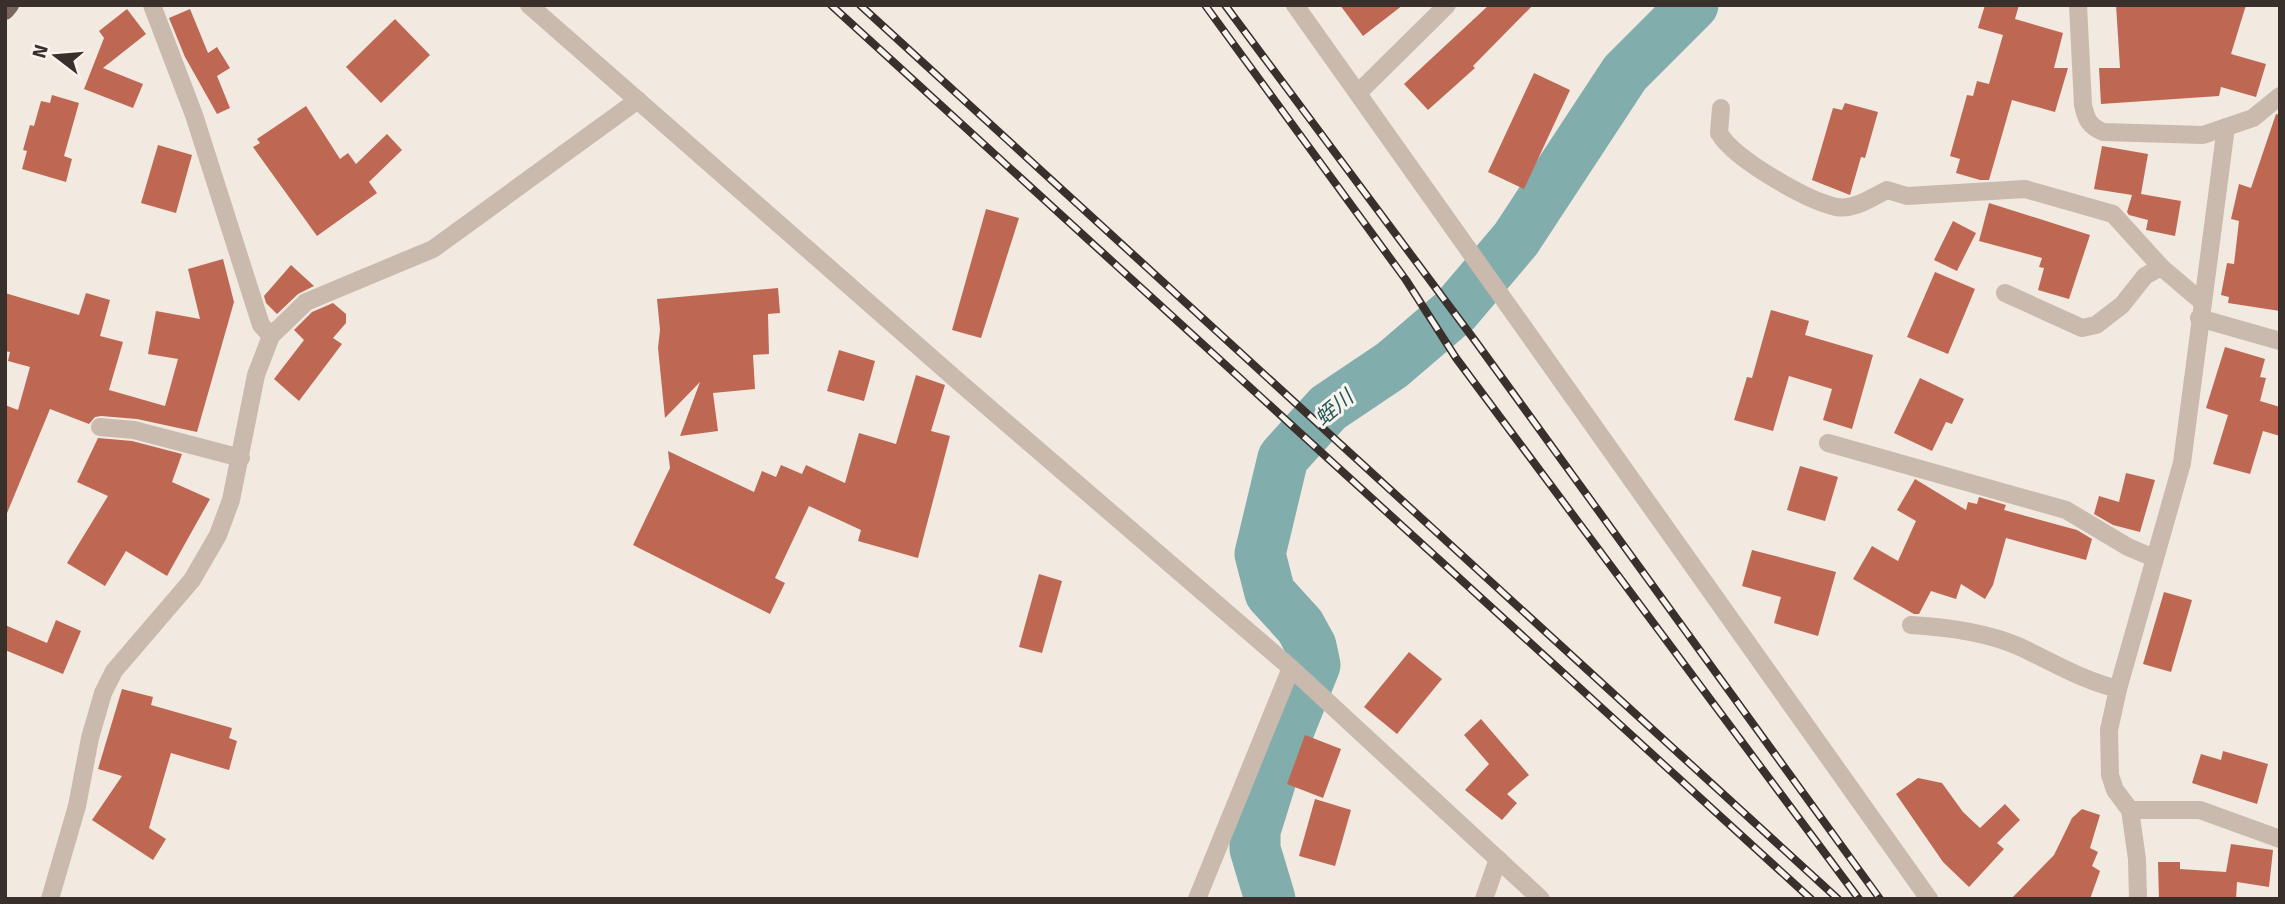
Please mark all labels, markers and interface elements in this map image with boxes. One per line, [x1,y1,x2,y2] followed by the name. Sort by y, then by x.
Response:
[21,21,91,91] north arrow
[27,42,54,61] text: N
[1310,383,1360,431] water label: 蛭川

